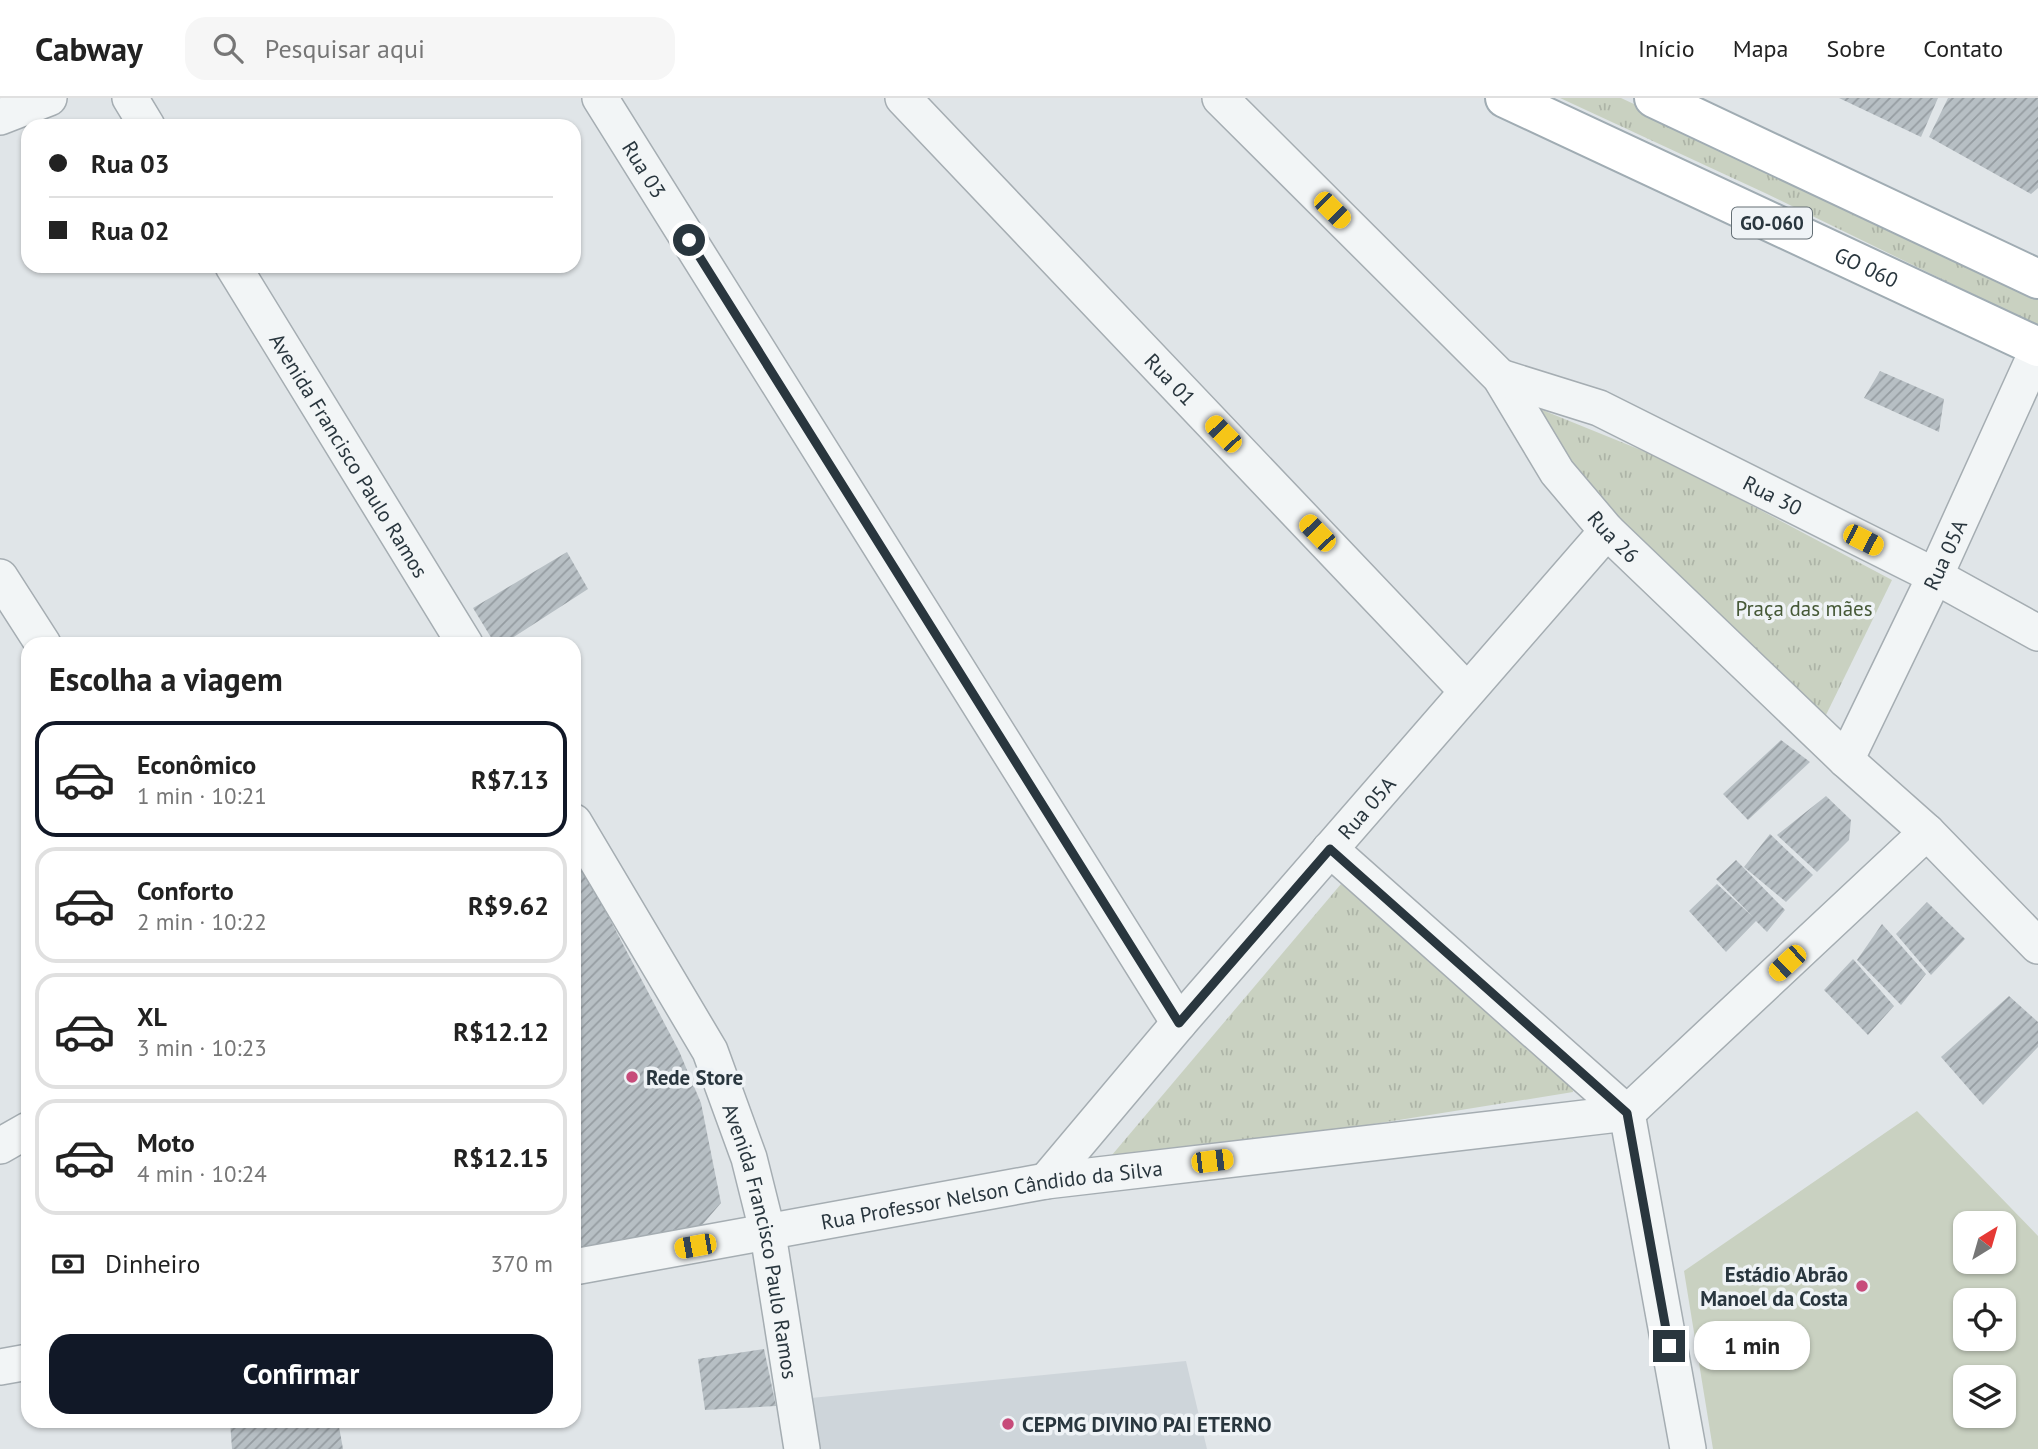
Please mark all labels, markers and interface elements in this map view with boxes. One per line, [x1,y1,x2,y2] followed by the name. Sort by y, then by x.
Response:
[185,17,675,80] search box
[35,27,143,70] text: Cabway
[209,29,247,67] icon: search
[265,32,425,65] text: Pesquisar aqui
[1638,33,1695,64] text: Início
[1733,33,1788,64] text: Mapa
[1826,33,1885,64] text: Sobre
[1923,33,2003,64] text: Contato
[617,136,673,203] street label: Rua 03
[91,147,170,180] text: Rua 03
[1310,188,1355,232] car
[1732,208,1812,238] road number: GO-060
[91,214,170,247] text: Rua 02
[673,224,705,256] route start
[1830,240,1903,293] street label: GO 060
[264,328,434,582] street label: Avenida Francisco Paulo Ramos
[1139,347,1202,411] street label: Rua 01
[1201,412,1246,456] car
[1739,469,1807,521] street label: Rua 30
[1582,505,1645,568] street label: Rua 26
[1295,511,1340,555] car
[1917,514,1973,594] street label: Rua 05A
[1840,521,1887,559] car
[1735,595,1873,622] park label: Praça das mães
[49,658,283,700] text: Escolha a viagem
[53,748,116,811] icon: car
[137,748,256,781] text: Econômico
[471,763,549,796] text: R$7.13
[1332,770,1402,845] street label: Rua 05A
[137,781,267,810] text: 1 min · 10:21
[53,874,116,937] icon: car
[137,874,234,907] text: Conforto
[468,889,549,922] text: R$9.62
[137,907,267,936] text: 2 min · 10:22
[1765,941,1810,985] car
[53,1000,116,1063] icon: car
[137,1000,167,1033] text: XL
[453,1015,549,1048] text: R$12.12
[137,1033,267,1062] text: 3 min · 10:23
[646,1064,743,1091] place label: Rede Store
[624,1069,640,1085] marker: Rede Store
[717,1100,804,1381] street label: Avenida Francisco Paulo Ramos
[53,1126,116,1189] icon: car
[137,1126,195,1159] text: Moto
[453,1141,549,1174] text: R$12.15
[1190,1148,1235,1174] car
[819,1154,1164,1235] street label: Rua Professor Nelson Cândido da Silva
[137,1159,267,1188] text: 4 min · 10:24
[1953,1211,2016,1274] north arrow
[1953,1211,2016,1428] map controls
[673,1232,718,1260] car
[49,1245,87,1283] icon: cash
[105,1247,200,1280] text: Dinheiro
[491,1249,553,1278] text: 370 m
[1700,1261,1848,1312] place label: Estádio Abrão Manoel da Costa
[1854,1278,1870,1294] marker: Estádio Abrão Manoel da Costa
[1953,1288,2016,1351] button: locate
[1694,1322,1809,1370] callout: 1 min
[1653,1330,1685,1362] route end
[1724,1331,1780,1360] text: 1 min
[49,1334,553,1414] button: Confirmar
[1953,1365,2016,1428] button: layers
[1022,1411,1271,1438] place label: CEPMG DIVINO PAI ETERNO
[1000,1416,1016,1432] marker: CEPMG DIVINO PAI ETERNO

